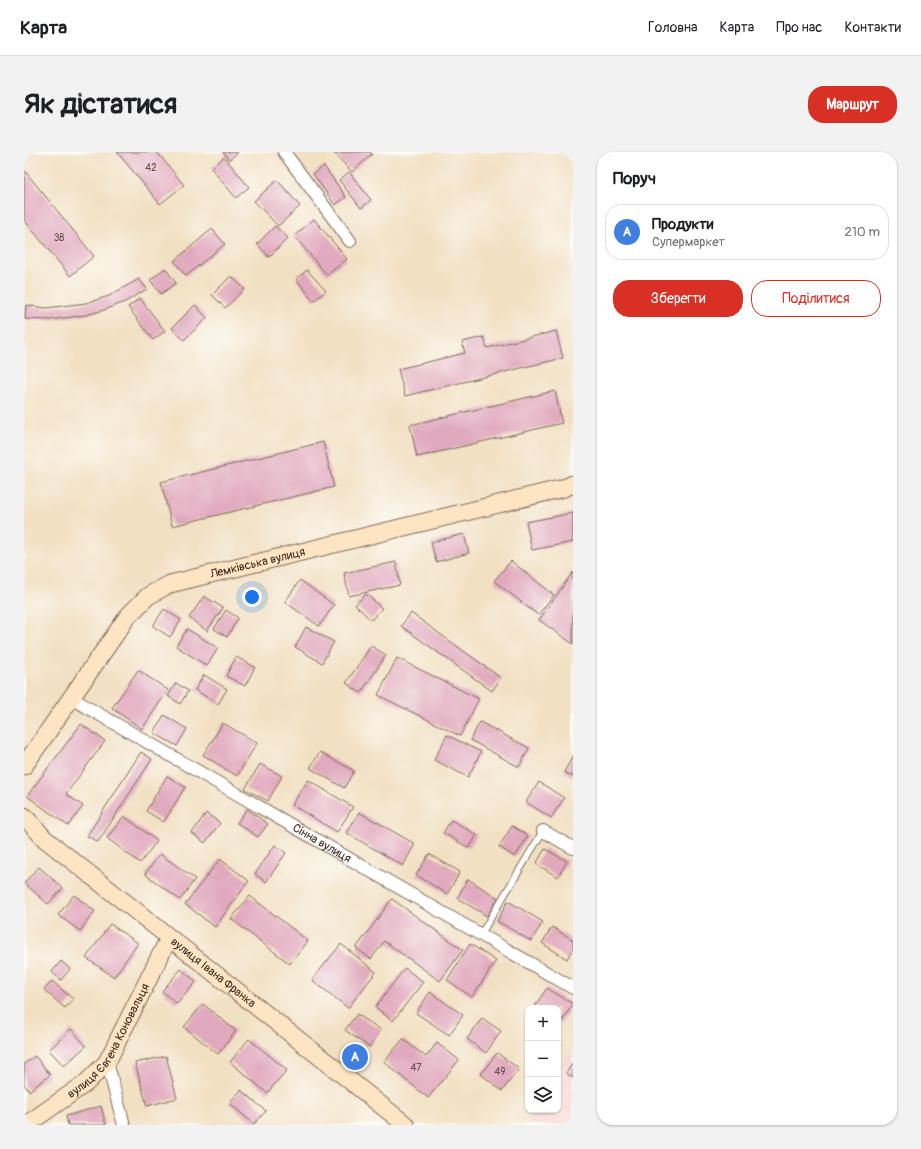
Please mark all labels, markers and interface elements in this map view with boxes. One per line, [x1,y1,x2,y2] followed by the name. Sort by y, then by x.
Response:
[20,16,67,40] text: Карта
[648,19,698,36] text: Головна
[720,19,754,36] text: Карта
[776,19,822,36] text: Про нас
[844,19,901,36] text: Контакти
[808,86,897,123] button: Маршрут
[24,87,177,122] text: Як дістатися
[145,162,157,174] house number: 42
[613,168,656,189] text: Поруч
[652,215,713,234] text: Продукти
[623,224,631,240] text: A
[844,224,880,240] text: 210 m
[54,232,64,244] house number: 38
[652,234,725,250] text: Супермаркет
[613,280,743,317] button: Зберегти
[751,280,881,317] button: Поділитися
[208,544,307,582] street label: Лемківська вулиця
[242,587,262,607] your location
[290,820,355,866] street label: Сінна вулиця
[168,934,259,1011] street label: вулиця Івана Франка
[64,980,153,1101] street label: вулиця Євгена Коновальця
[525,1005,561,1113] map controls
[525,1005,561,1041] button: +
[525,1041,561,1077] button: −
[342,1042,368,1072] pin: A
[410,1062,422,1074] house number: 47
[495,1066,505,1078] house number: 49
[525,1077,561,1113] button: layers

